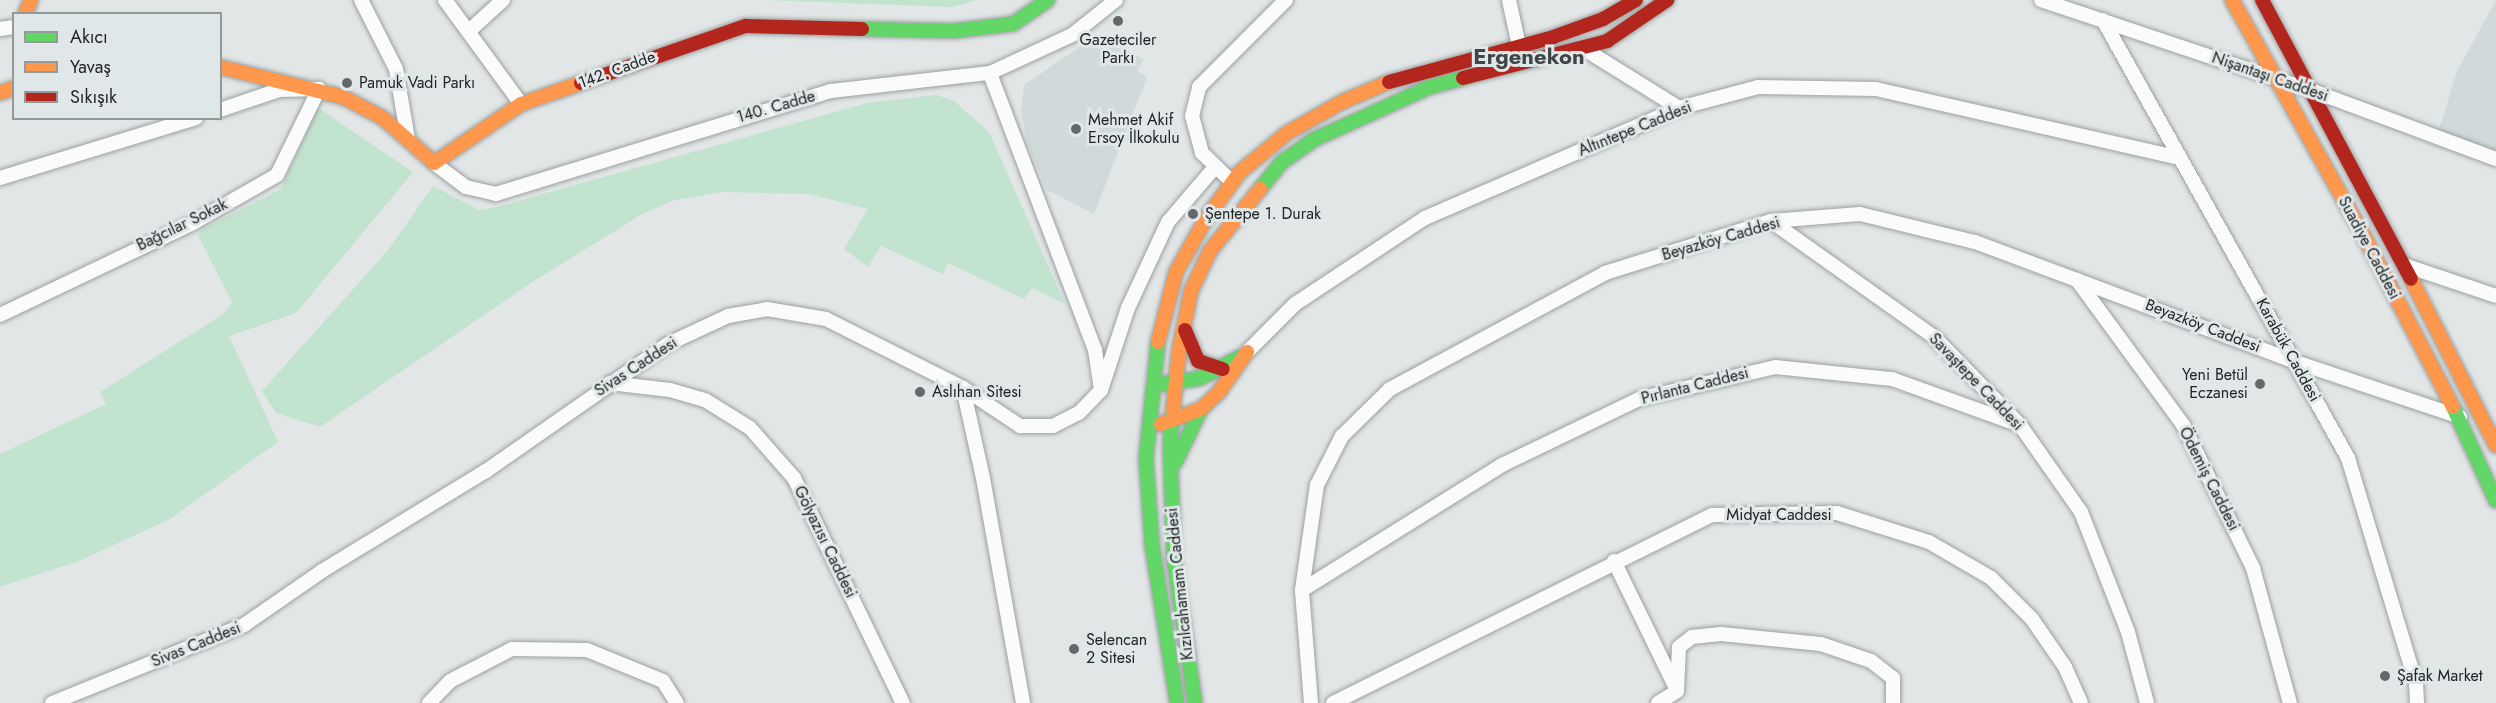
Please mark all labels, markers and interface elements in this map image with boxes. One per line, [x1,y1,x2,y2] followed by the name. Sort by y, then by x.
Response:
[12,12,222,120] legend
[1111,14,1125,28] marker: Gazeteciler Parkı
[70,24,108,50] text: Akıcı
[1080,30,1156,68] place label: Gazeteciler Parkı
[1473,44,1585,70] district label: Ergenekon
[576,47,658,93] street label: 142. Cadde
[2209,48,2331,106] street label: Nişantaşı Caddesi
[70,54,111,80] text: Yavaş
[359,73,475,93] place label: Pamuk Vadi Parkı
[340,76,354,90] marker: Pamuk Vadi Parkı
[70,84,117,110] text: Sıkışık
[734,87,818,127] street label: 140. Cadde
[1575,98,1695,160] street label: Altıntepe Caddesi
[1088,110,1180,148] place label: Mehmet Akif Ersoy İlkokulu
[1069,122,1083,136] marker: Mehmet Akif Ersoy İlkokulu
[2334,193,2404,303] street label: Suadiye Caddesi
[134,195,230,255] street label: Bağcılar Sokak
[1205,204,1321,224] place label: Şentepe 1. Durak
[1186,207,1200,221] marker: Şentepe 1. Durak
[1660,213,1782,265] street label: Beyazköy Caddesi
[2143,295,2263,357] street label: Beyazköy Caddesi
[2252,295,2324,405] street label: Karabük Caddesi
[1925,329,2027,435] street label: Savaştepe Caddesi
[591,333,681,401] street label: Sivas Caddesi
[1639,363,1751,409] street label: Pırlanta Caddesi
[2182,365,2248,403] place label: Yeni Betül Eczanesi
[2253,377,2267,391] marker: Yeni Betül Eczanesi
[932,382,1022,402] place label: Aslıhan Sitesi
[913,385,927,399] marker: Aslıhan Sitesi
[2175,424,2243,534] street label: Ödemiş Caddesi
[790,483,860,601] street label: Gölyazısı Caddesi
[1726,505,1832,525] street label: Midyat Caddesi
[1162,507,1198,661] street label: Kızılcahamam Caddesi
[149,618,243,672] street label: Sivas Caddesi
[1086,630,1147,668] place label: Selencan 2 Sitesi
[1067,642,1081,656] marker: Selencan 2 Sitesi
[2397,666,2483,686] place label: Şafak Market
[2378,669,2392,683] marker: Şafak Market

